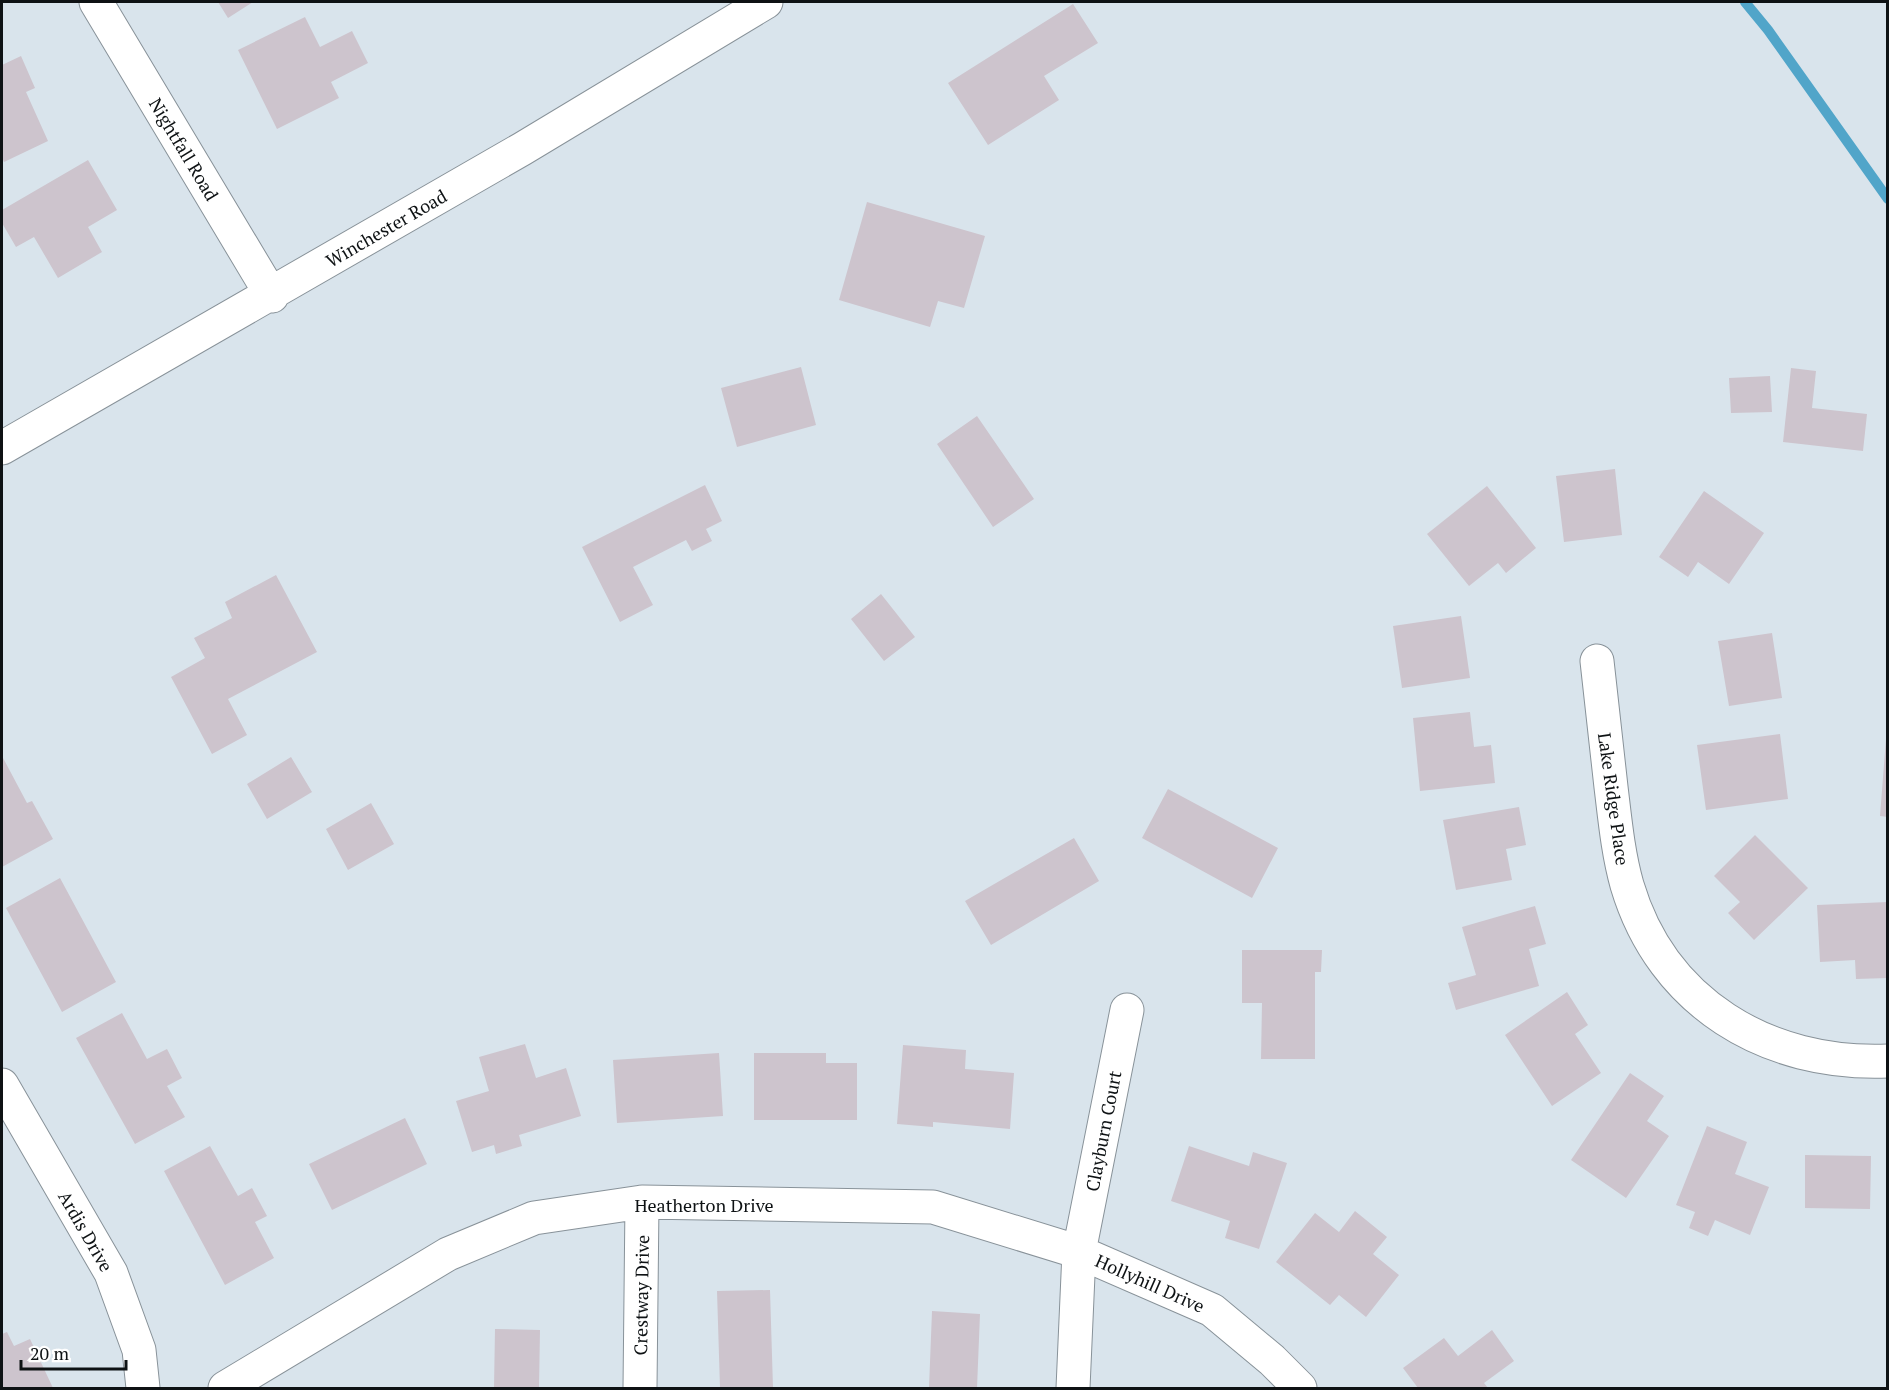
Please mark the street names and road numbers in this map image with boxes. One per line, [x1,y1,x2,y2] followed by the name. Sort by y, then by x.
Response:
[144,93,224,205] street label: Nightfall Road
[321,184,451,272] street label: Winchester Road
[1593,731,1635,867] street label: Lake Ridge Place
[1080,1068,1127,1193] street label: Clayburn Court
[53,1186,119,1276] street label: Ardis Drive
[634,1193,774,1217] street label: Heatherton Drive
[628,1234,654,1356] street label: Crestway Drive
[1092,1248,1208,1318] street label: Hollyhill Drive

